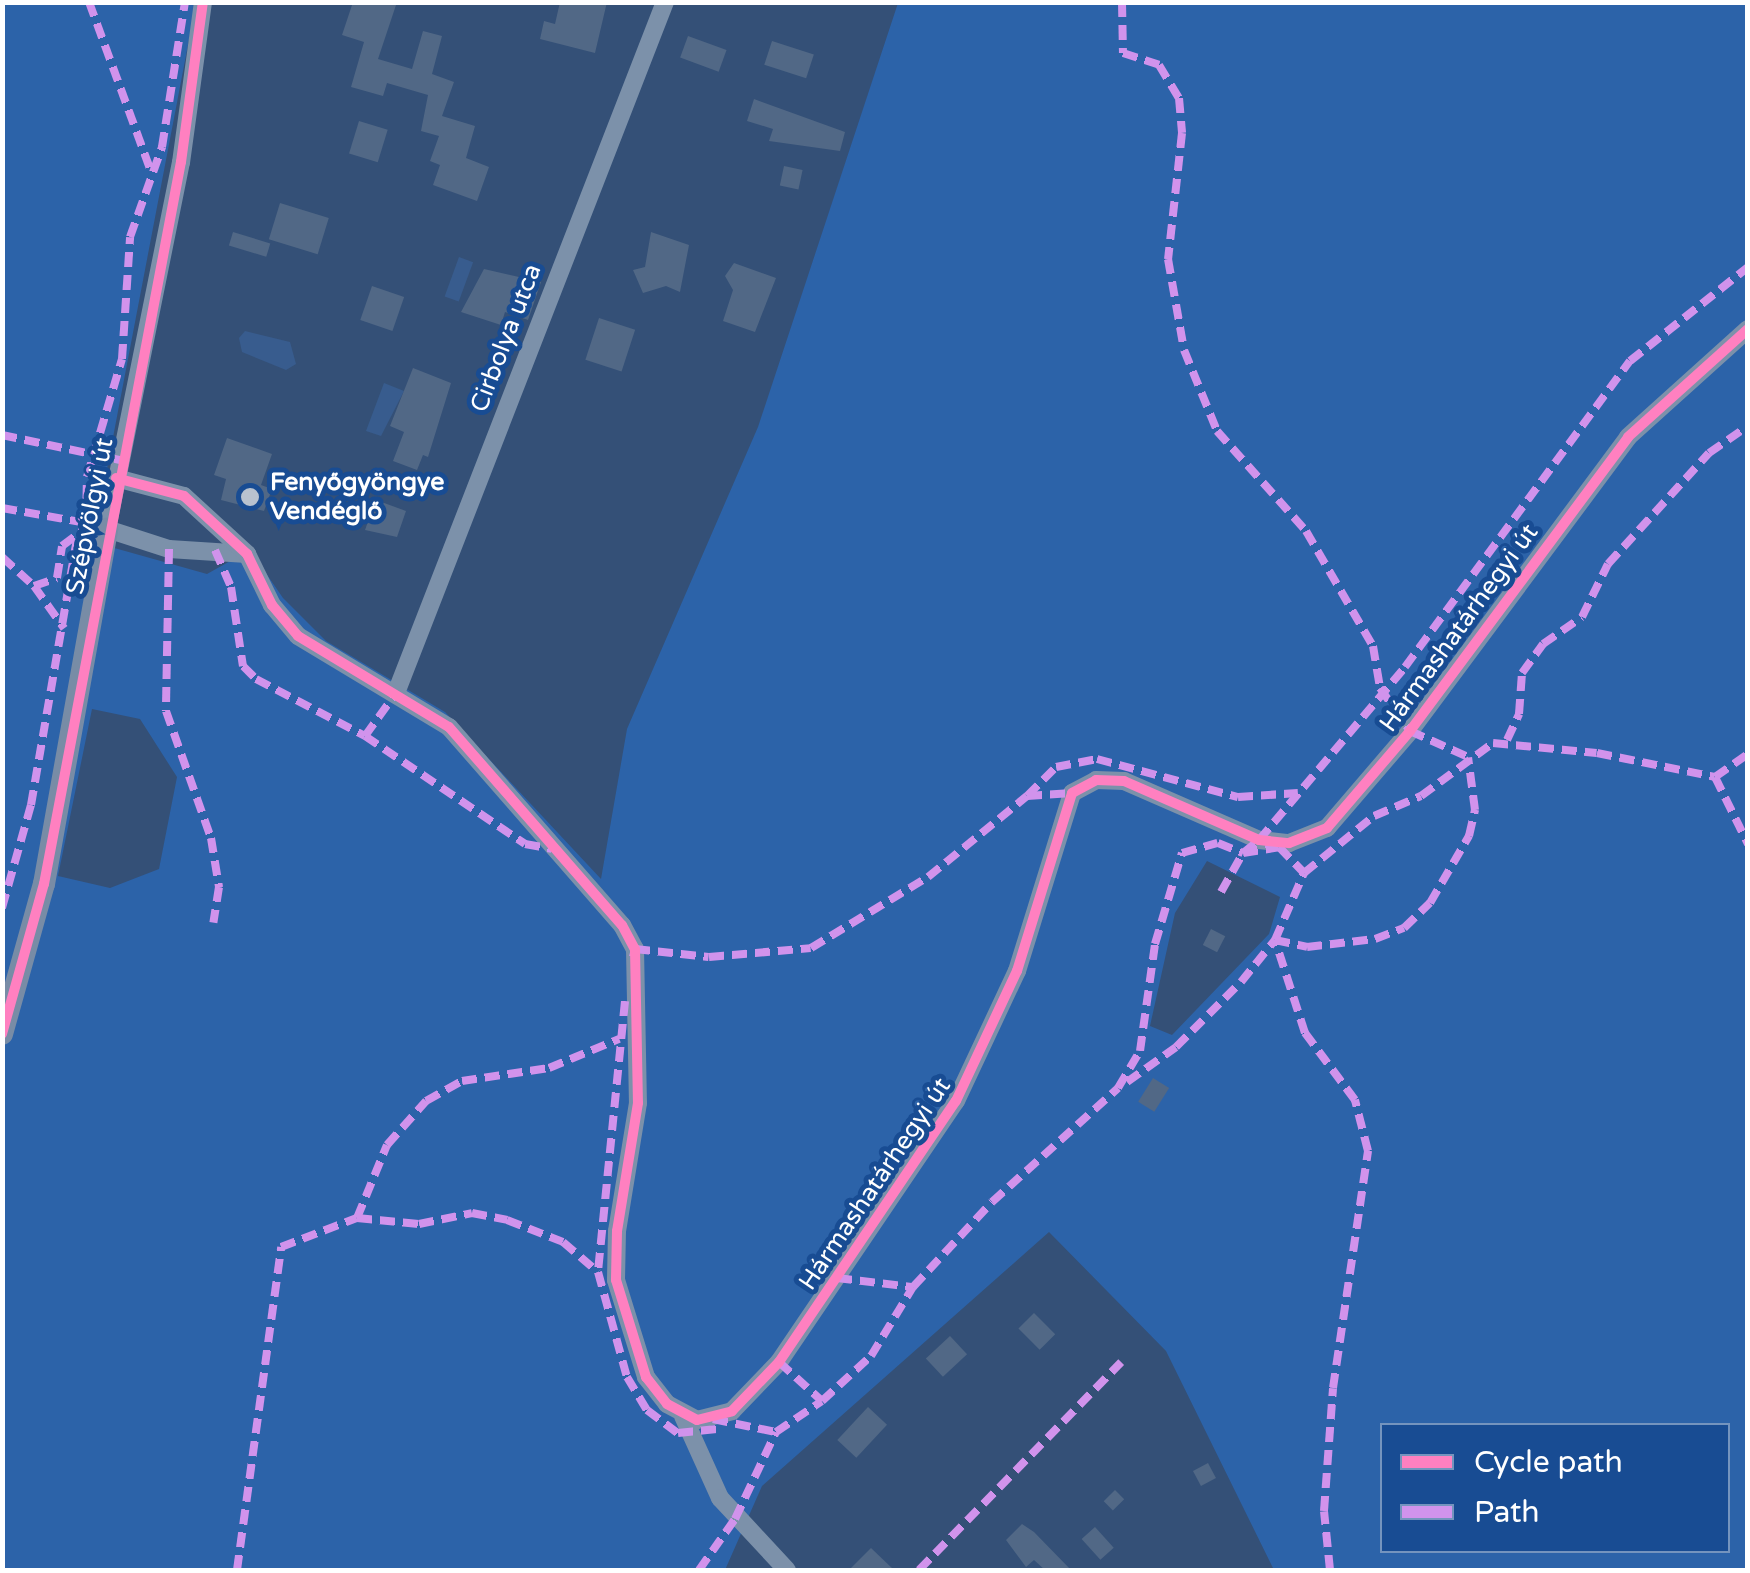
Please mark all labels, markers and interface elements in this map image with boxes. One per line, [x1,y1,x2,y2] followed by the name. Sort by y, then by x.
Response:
[464,260,548,416] street label: Cirbolya utca
[60,435,120,597] street label: Szépvölgyi út
[270,468,444,527] place label: Fenyőgyöngye Vendéglő
[239,486,261,508] marker: Fenyőgyöngye Vendéglő
[1373,518,1545,738] street label: Hármashatárhegyi út
[793,1072,957,1296] street label: Hármashatárhegyi út
[1380,1423,1730,1553] legend
[1474,1444,1623,1481] text: Cycle path
[1474,1494,1540,1531] text: Path

